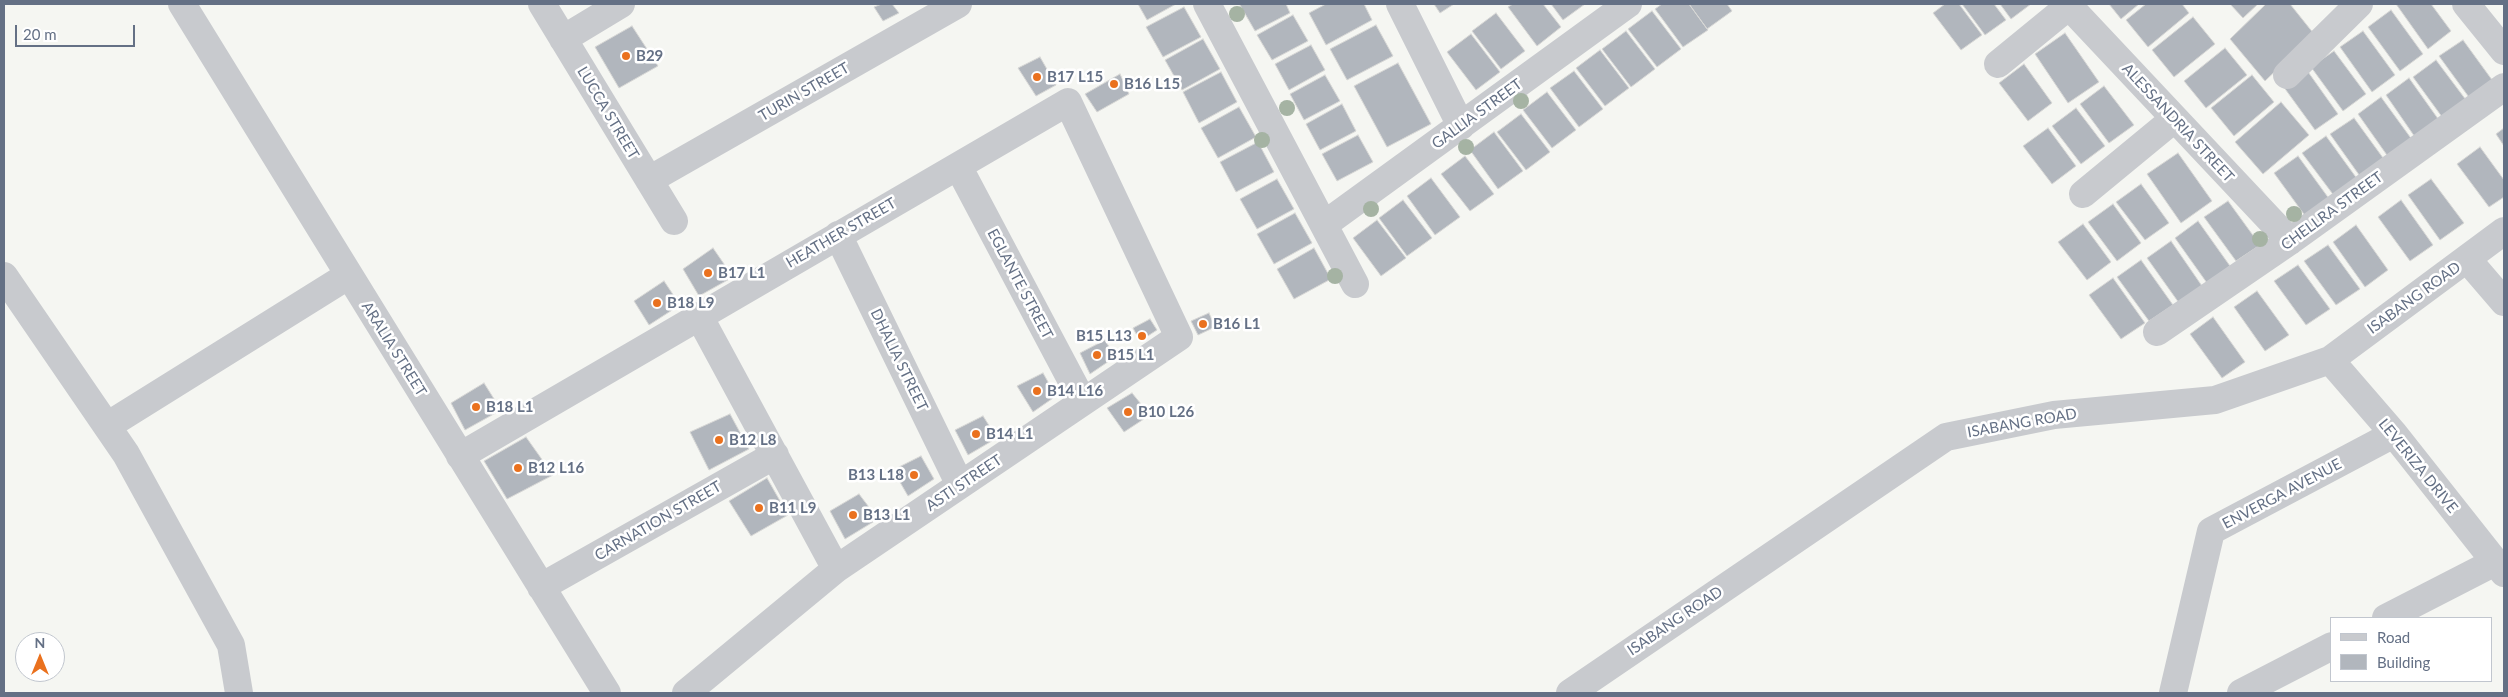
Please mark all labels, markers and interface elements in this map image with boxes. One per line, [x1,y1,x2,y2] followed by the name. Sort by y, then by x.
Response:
[18,15,138,47] scale bar
[23,25,57,43] text: 20 m
[636,47,663,65] place label: B29
[620,50,632,62] marker: B29
[756,59,852,125] street label: TURIN STREET
[2118,60,2238,186] street label: ALESSANDRIA STREET
[573,63,643,163] street label: LUCCA STREET
[1047,68,1103,86] place label: B17 L15
[1031,71,1043,83] marker: B17 L15
[1124,75,1180,93] place label: B16 L15
[1428,75,1526,153] street label: GALLIA STREET
[1108,78,1120,90] marker: B16 L15
[2278,168,2386,254] street label: CHELLRA STREET
[783,194,899,272] street label: HEATHER STREET
[983,226,1057,342] street label: EGLANTE STREET
[2364,258,2464,338] street label: ISABANG ROAD
[718,264,765,282] place label: B17 L1
[702,267,714,279] marker: B17 L1
[667,294,714,312] place label: B18 L9
[651,297,663,309] marker: B18 L9
[358,298,430,400] street label: ARALIA STREET
[866,306,932,414] street label: DHALIA STREET
[1213,315,1260,333] place label: B16 L1
[1197,318,1209,330] marker: B16 L1
[1076,327,1132,345] place label: B15 L13
[1136,330,1148,342] marker: B15 L13
[1107,346,1154,364] place label: B15 L1
[1091,349,1103,361] marker: B15 L1
[1047,382,1103,400] place label: B14 L16
[1031,385,1043,397] marker: B14 L16
[486,398,533,416] place label: B18 L1
[470,401,482,413] marker: B18 L1
[1138,403,1194,421] place label: B10 L26
[1966,405,2078,441] street label: ISABANG ROAD
[1122,406,1134,418] marker: B10 L26
[2375,415,2461,517] street label: LEVERIZA DRIVE
[986,425,1033,443] place label: B14 L1
[970,428,982,440] marker: B14 L1
[729,431,776,449] place label: B12 L8
[713,434,725,446] marker: B12 L8
[923,451,1005,515] street label: ASTI STREET
[2219,455,2345,533] street label: ENVERGA AVENUE
[528,459,584,477] place label: B12 L16
[512,462,524,474] marker: B12 L16
[848,466,904,484] place label: B13 L18
[908,469,920,481] marker: B13 L18
[592,477,724,565] street label: CARNATION STREET
[769,499,816,517] place label: B11 L9
[753,502,765,514] marker: B11 L9
[863,506,910,524] place label: B13 L1
[847,509,859,521] marker: B13 L1
[1624,583,1726,659] street label: ISABANG ROAD
[2330,617,2493,682] legend
[2377,628,2410,646] text: Road
[15,632,65,682] north arrow
[35,634,45,651] text: N
[2377,653,2430,671] text: Building

